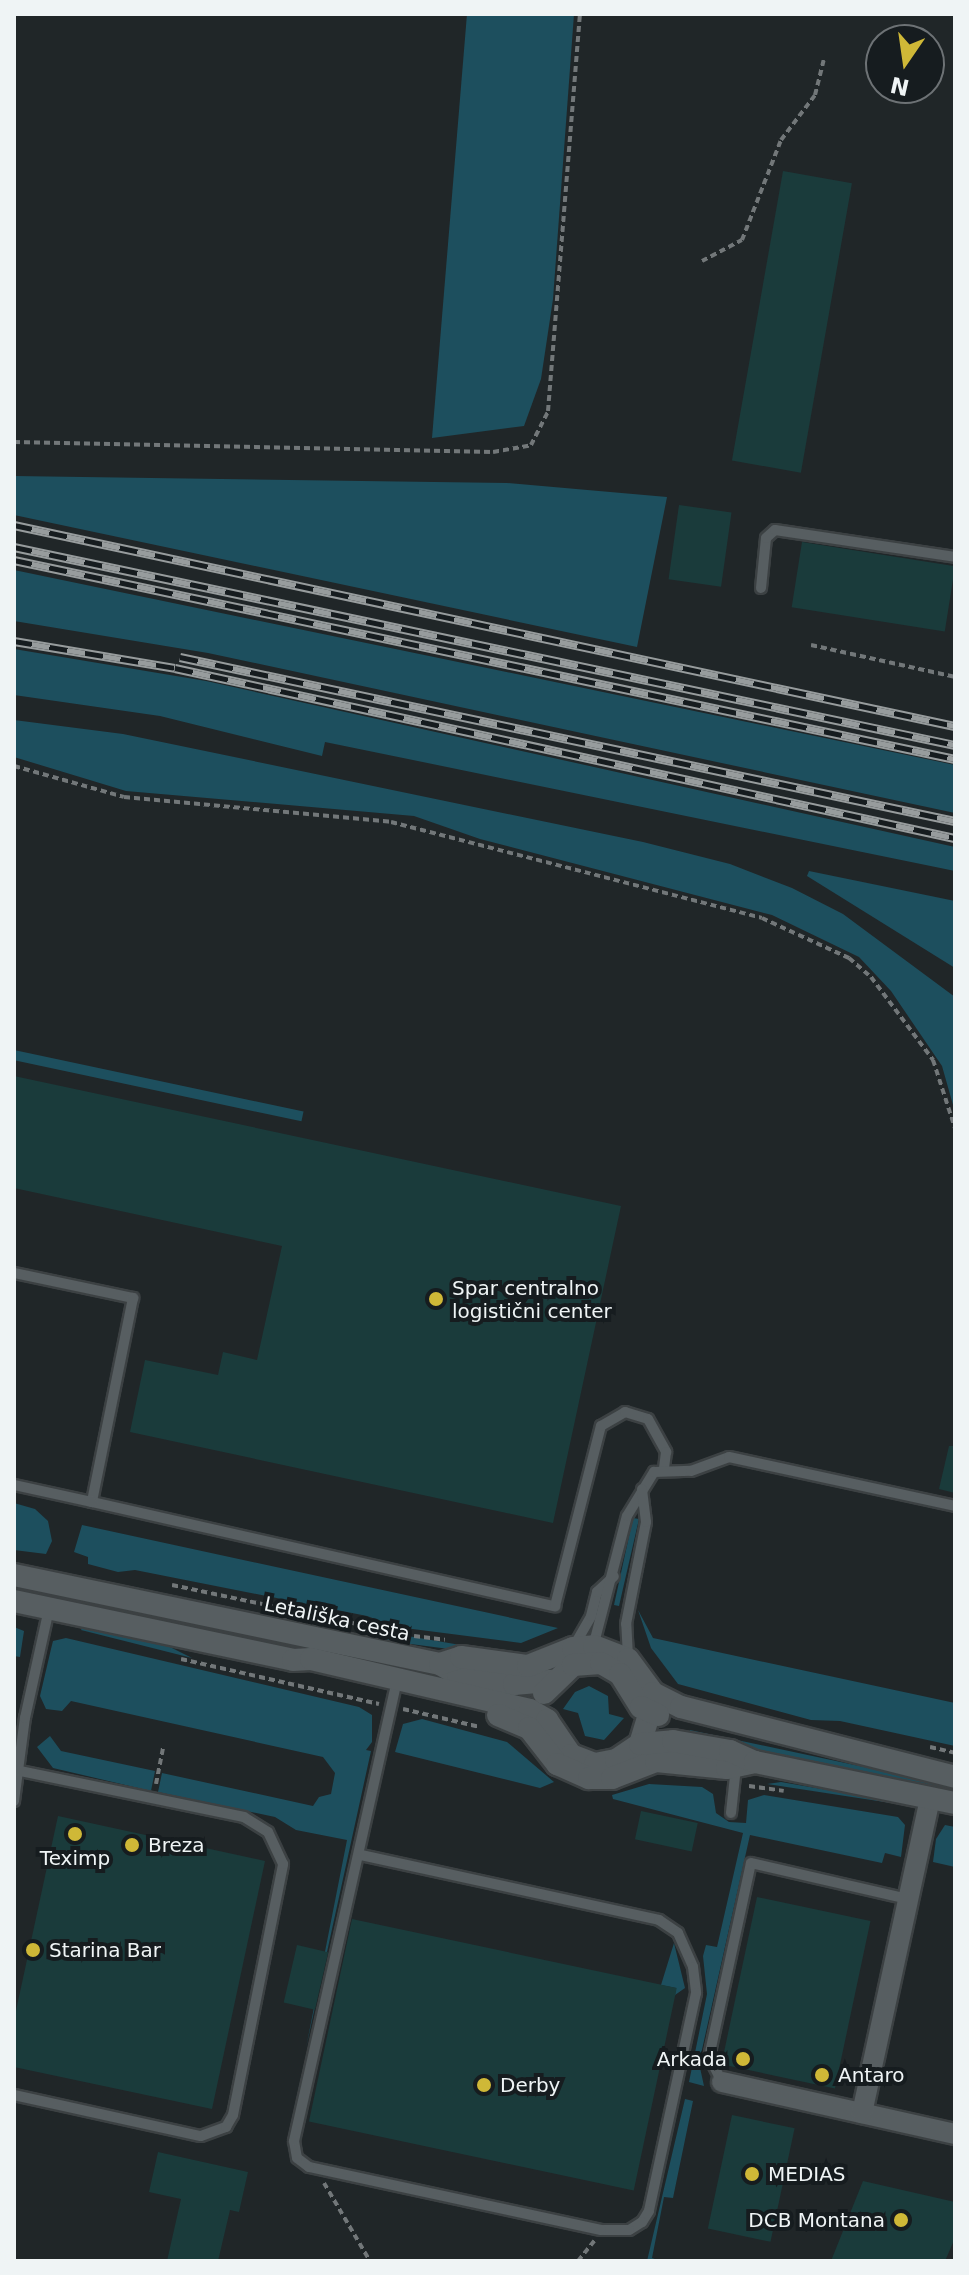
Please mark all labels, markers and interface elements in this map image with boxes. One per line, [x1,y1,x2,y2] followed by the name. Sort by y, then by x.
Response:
[865,24,945,104] north arrow
[888,72,912,100] text: N
[452,1276,612,1323] place label: Spar centralno logistični center
[427,1290,445,1308] marker: Spar centralno logistični center
[262,1592,412,1646] street label: Letališka cesta
[66,1825,84,1843] marker: Teximp
[148,1833,205,1857] place label: Breza
[123,1836,141,1854] marker: Breza
[40,1846,110,1870] place label: Teximp
[49,1938,161,1962] place label: Starina Bar
[24,1941,42,1959] marker: Starina Bar
[657,2047,727,2071] place label: Arkada
[734,2050,752,2068] marker: Arkada
[838,2063,904,2087] place label: Antaro
[813,2066,831,2084] marker: Antaro
[500,2073,560,2097] place label: Derby
[475,2076,493,2094] marker: Derby
[768,2162,846,2186] place label: MEDIAS
[743,2165,761,2183] marker: MEDIAS
[748,2208,885,2232] place label: DCB Montana
[892,2211,910,2229] marker: DCB Montana

